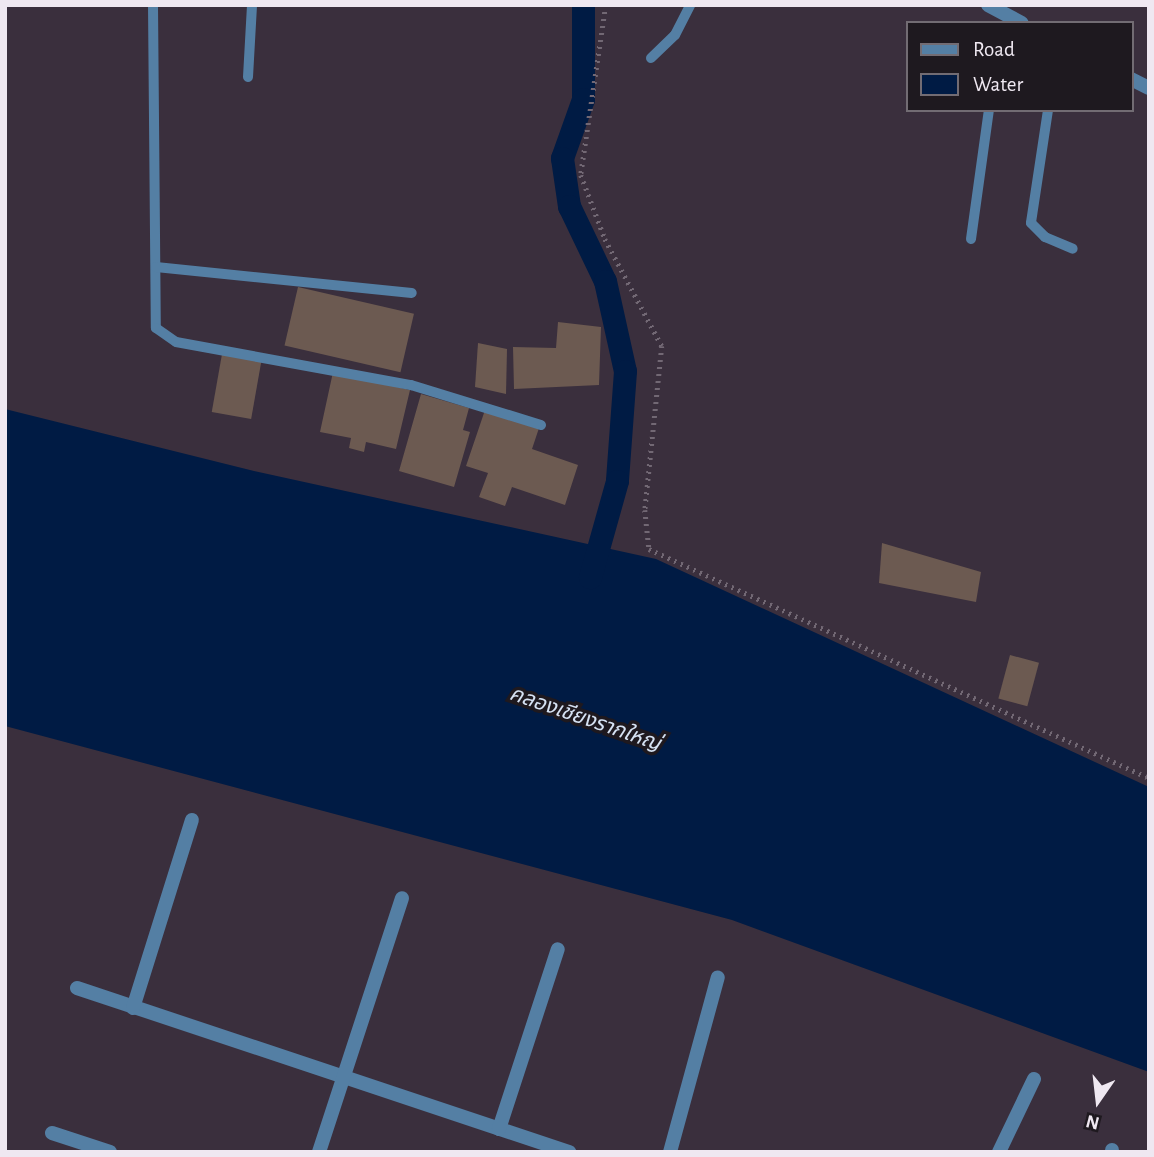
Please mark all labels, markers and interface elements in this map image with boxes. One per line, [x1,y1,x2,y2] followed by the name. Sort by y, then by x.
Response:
[906,21,1133,112] legend
[973,39,1015,60] text: Road
[973,74,1023,95] text: Water
[506,681,664,757] water label: คลองเชียงรากใหญ่
[1063,1066,1133,1136] north arrow
[1084,1111,1102,1133] text: N

